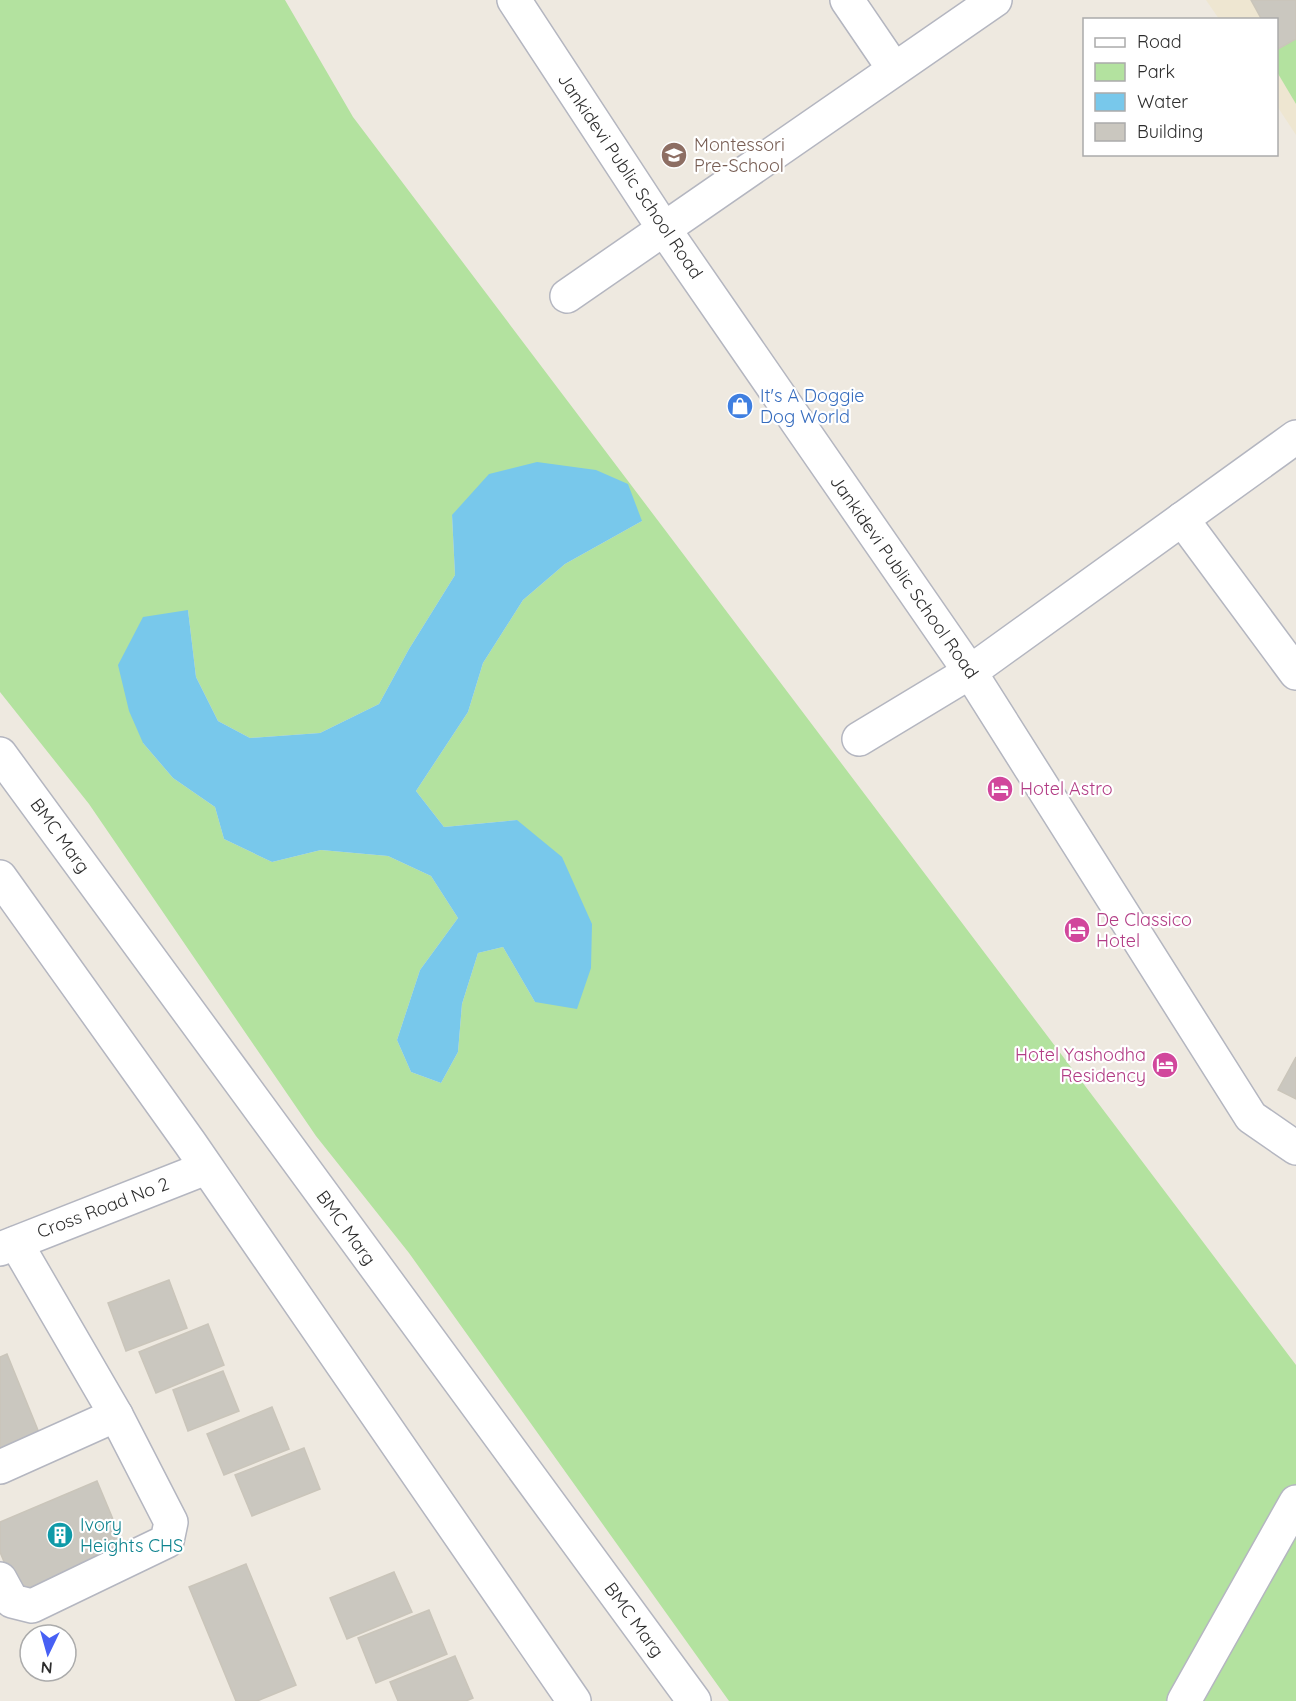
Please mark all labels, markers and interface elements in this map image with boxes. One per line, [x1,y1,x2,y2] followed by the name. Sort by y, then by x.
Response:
[1083,18,1278,156] legend
[1137,30,1182,53] text: Road
[1137,60,1175,83] text: Park
[553,68,708,283] street label: Jankidevi Public School Road
[1137,90,1188,113] text: Water
[1137,120,1203,143] text: Building
[694,133,785,177] place label: Montessori Pre-School
[659,140,689,170] school or university icon: Montessori Pre-School
[760,384,864,428] place label: It's A Doggie Dog World
[725,391,755,421] shop icon: It's A Doggie Dog World
[825,470,984,683] street label: Jankidevi Public School Road
[985,774,1015,804] hotel icon: Hotel Astro
[1020,777,1113,800] place label: Hotel Astro
[26,794,95,878] street label: BMC Marg
[1096,908,1192,952] place label: De Classico Hotel
[1062,915,1092,945] hotel icon: De Classico Hotel
[1015,1043,1146,1087] place label: Hotel Yashodha Residency
[1150,1050,1180,1080] hotel icon: Hotel Yashodha Residency
[34,1172,172,1243] street label: Cross Road No 2
[312,1186,381,1270] street label: BMC Marg
[80,1513,183,1557] place label: Ivory Heights CHS
[45,1520,75,1550] building icon: Ivory Heights CHS
[600,1578,669,1662] street label: BMC Marg
[18,1623,78,1683] north arrow
[40,1657,53,1678] text: N

